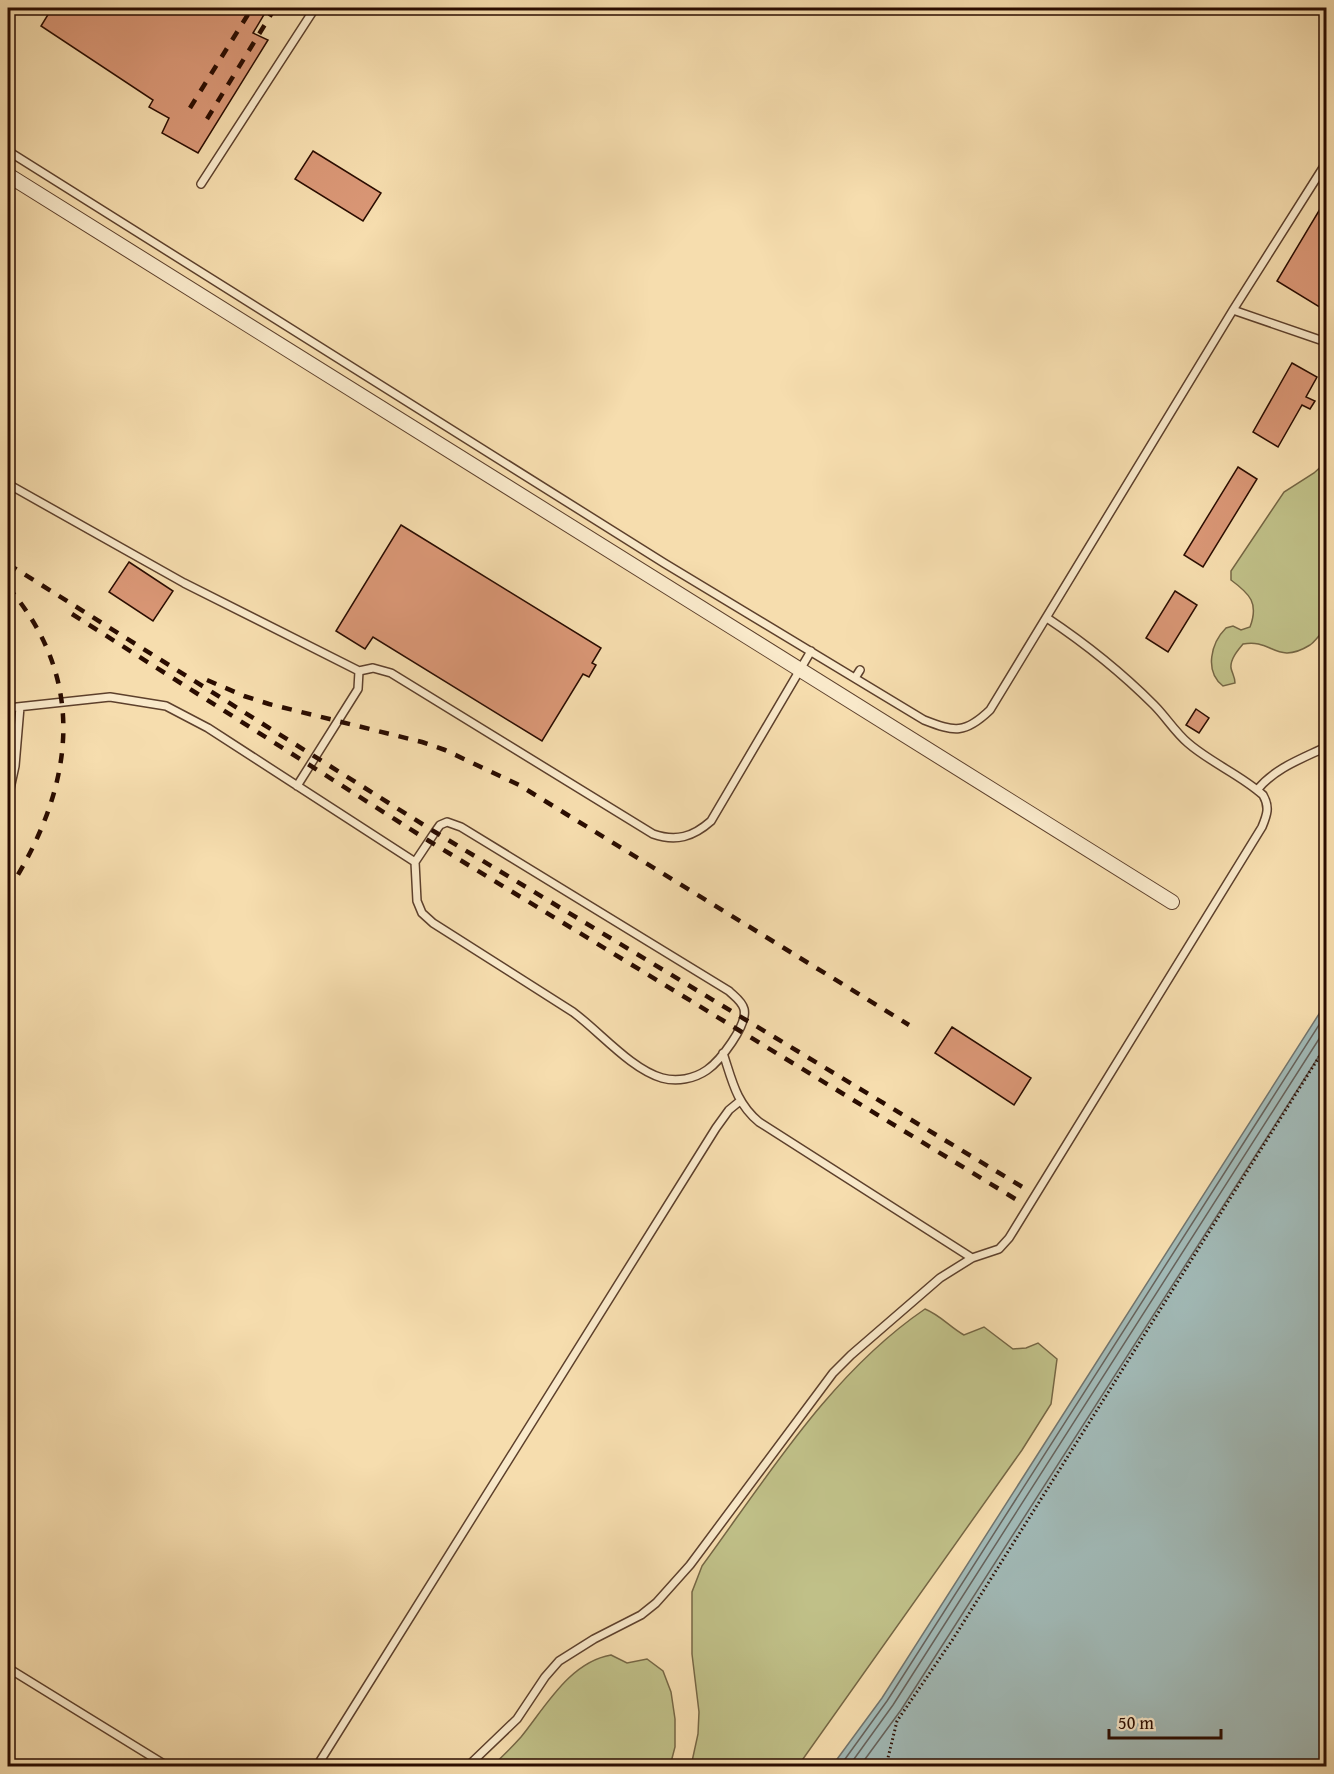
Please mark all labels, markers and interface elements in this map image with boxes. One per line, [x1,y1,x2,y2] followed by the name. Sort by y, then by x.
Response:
[1109,1702,1222,1740] scale bar
[1118,1709,1154,1736] text: 50 m

